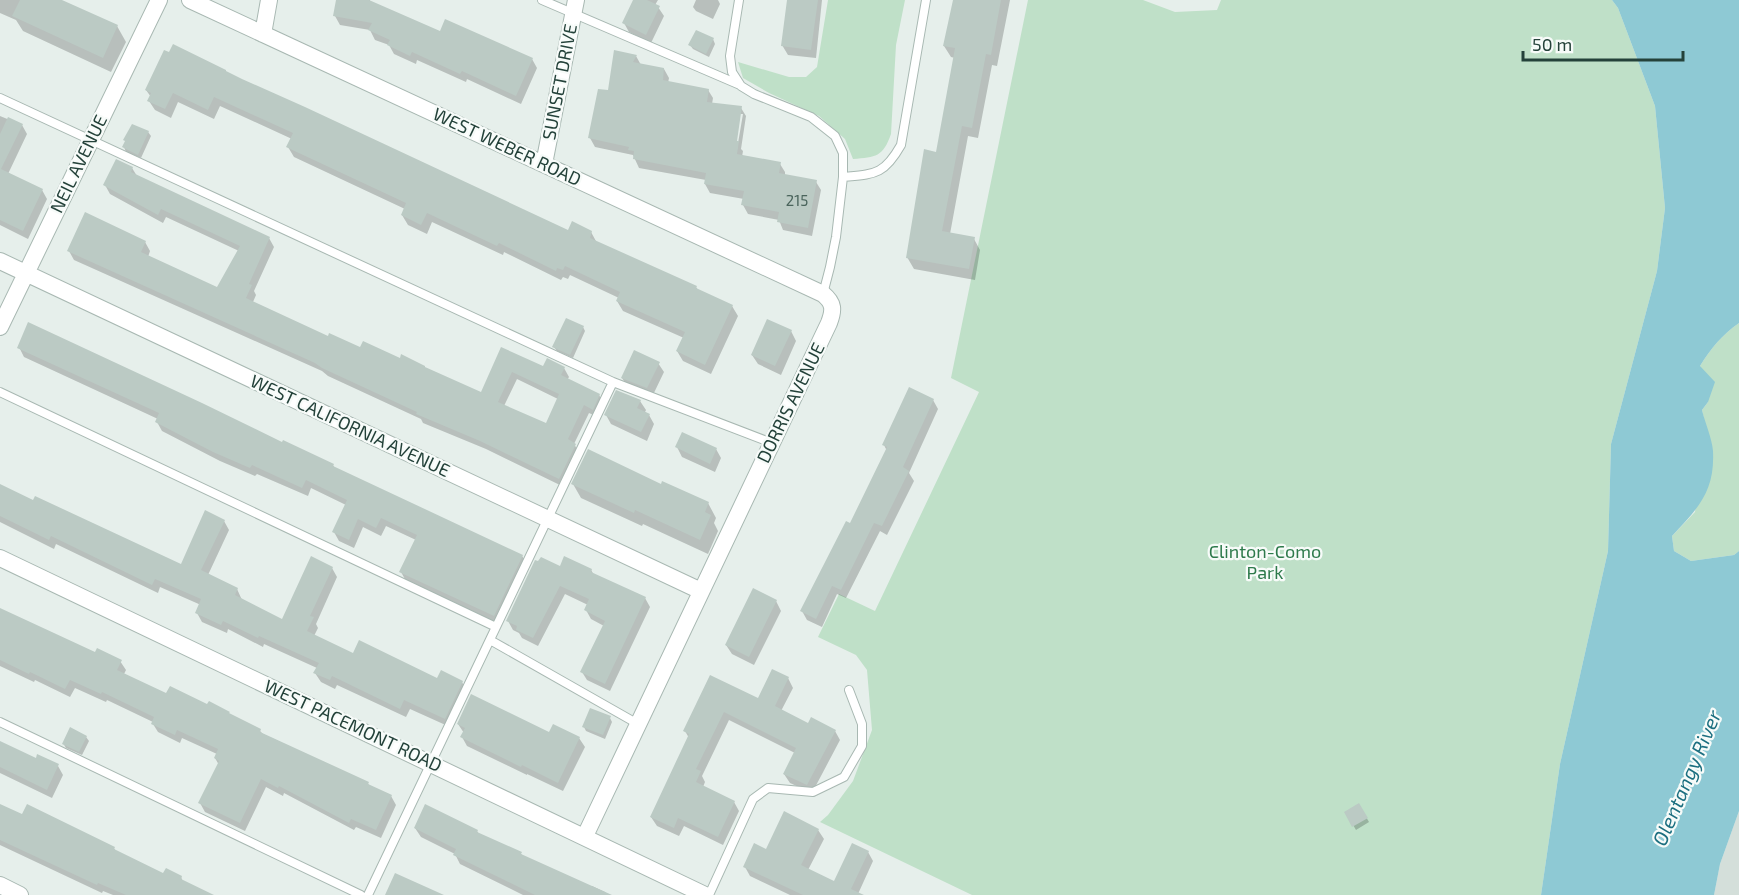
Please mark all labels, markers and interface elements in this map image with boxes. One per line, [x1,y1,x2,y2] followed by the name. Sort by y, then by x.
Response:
[537,22,581,142] street label: SUNSET DRIVE
[1523,24,1684,62] scale bar
[1532,33,1572,55] text: 50 m
[430,102,585,190] street label: WEST WEBER ROAD
[45,111,111,216] street label: NEIL AVENUE
[786,191,808,209] house number: 215
[751,339,829,466] street label: DORRIS AVENUE
[247,369,454,481] street label: WEST CALIFORNIA AVENUE
[1209,540,1321,583] park label: Clinton-Como Park
[261,674,446,776] street label: WEST PACEMONT ROAD
[1647,705,1727,850] water label: Olentangy River

